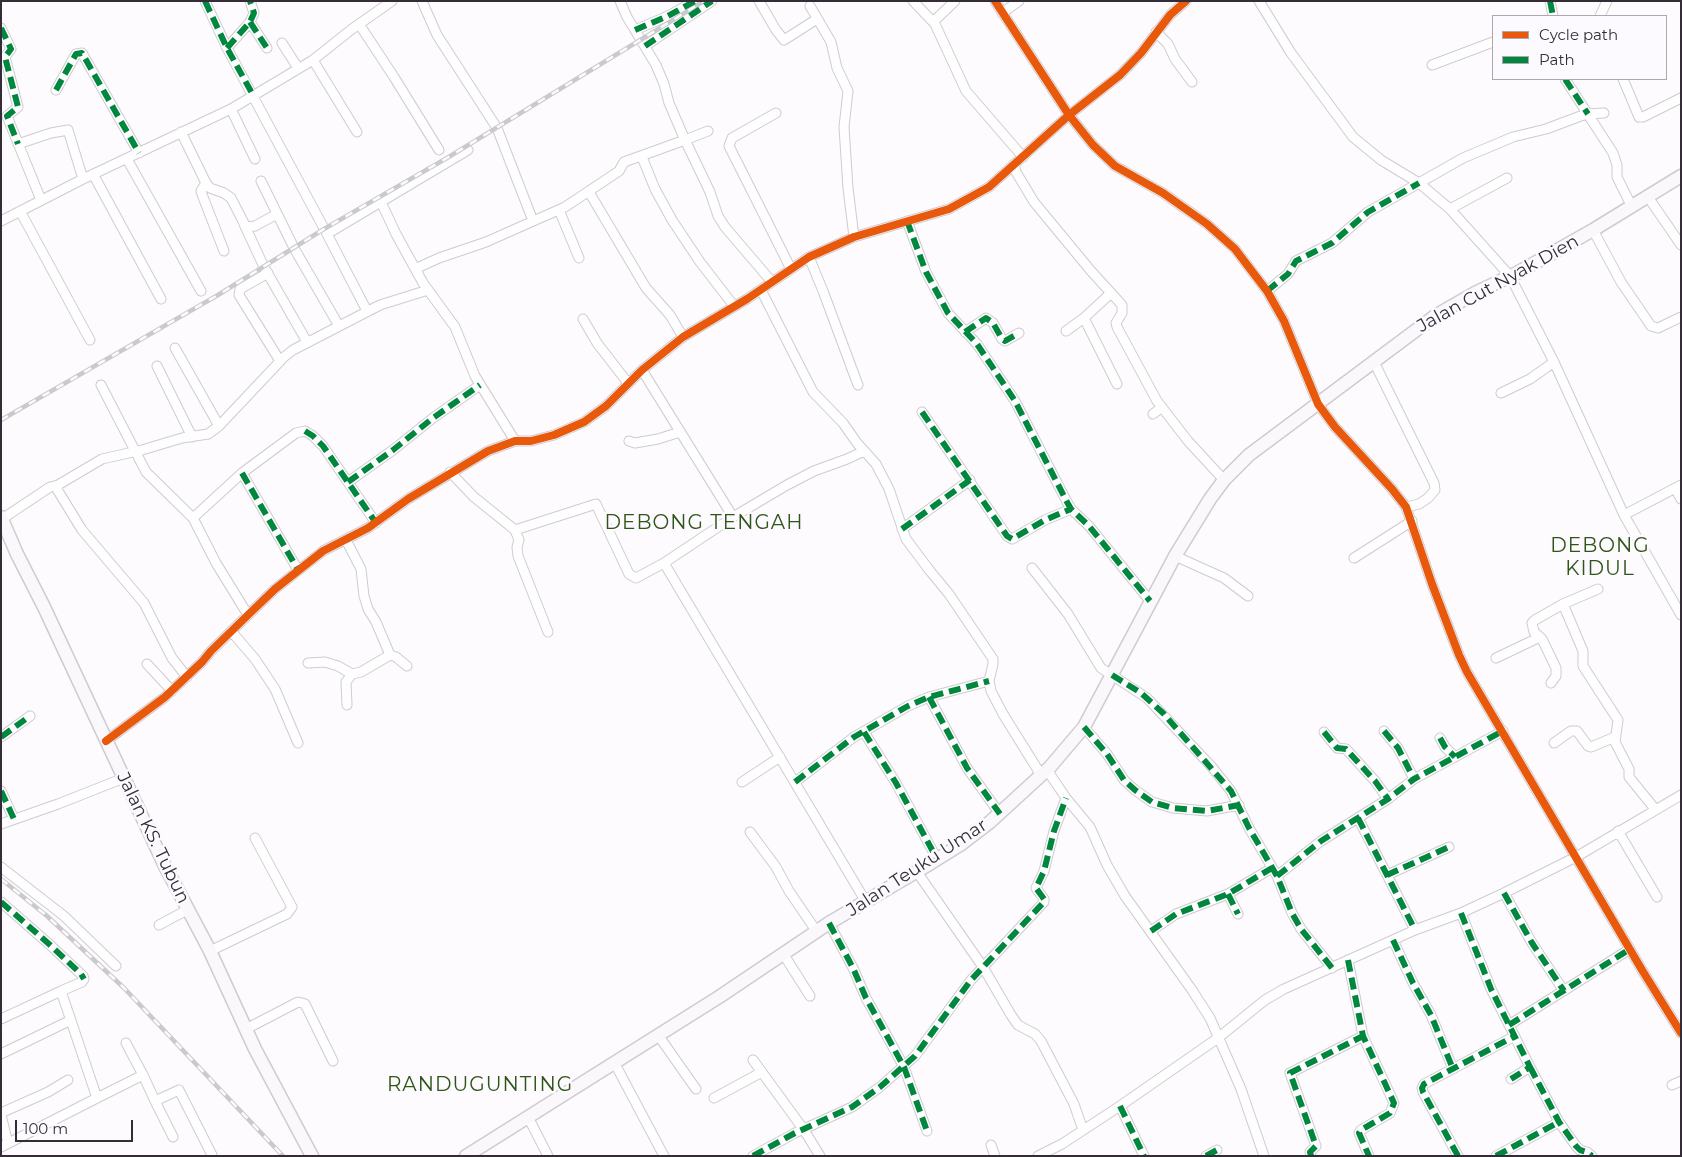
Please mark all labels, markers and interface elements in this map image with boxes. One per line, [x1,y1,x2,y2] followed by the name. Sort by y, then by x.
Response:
[1492,15,1667,80] legend
[1539,25,1618,44] text: Cycle path
[1539,50,1575,69] text: Path
[1413,231,1583,337] street label: Jalan Cut Nyak Dien
[603,511,805,535] district label: DEBONG TENGAH
[1550,534,1650,581] district label: DEBONG KIDUL
[112,769,194,907] street label: Jalan KS. Tubun
[843,815,991,921] street label: Jalan Teuku Umar
[385,1073,575,1097] district label: RANDUGUNTING
[18,1110,135,1142] scale bar
[23,1119,68,1138] text: 100 m

